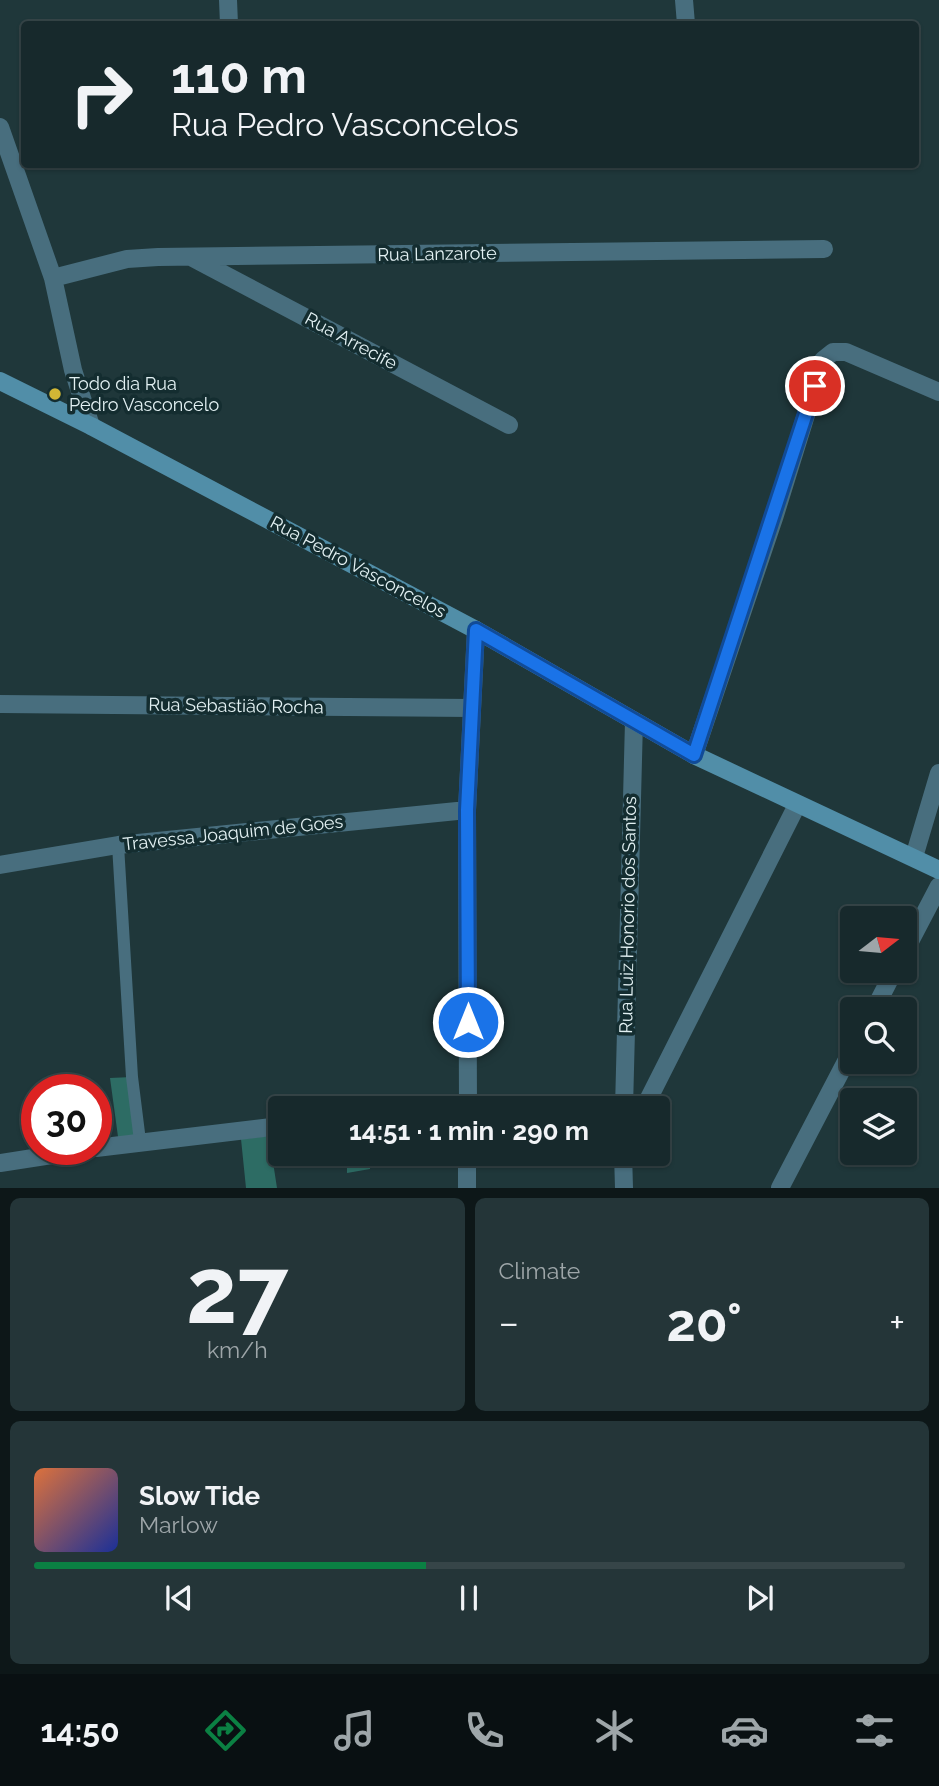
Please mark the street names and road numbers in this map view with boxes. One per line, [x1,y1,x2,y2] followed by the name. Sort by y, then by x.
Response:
[377,242,497,265] street label: Rua Lanzarote
[302,308,401,374] street label: Rua Arrecife
[267,511,450,622] street label: Rua Pedro Vasconcelos
[148,693,324,718] street label: Rua Sebastião Rocha
[615,796,640,1034] street label: Rua Luiz Honorio dos Santos
[122,810,344,855] street label: Travessa Joaquim de Goes

